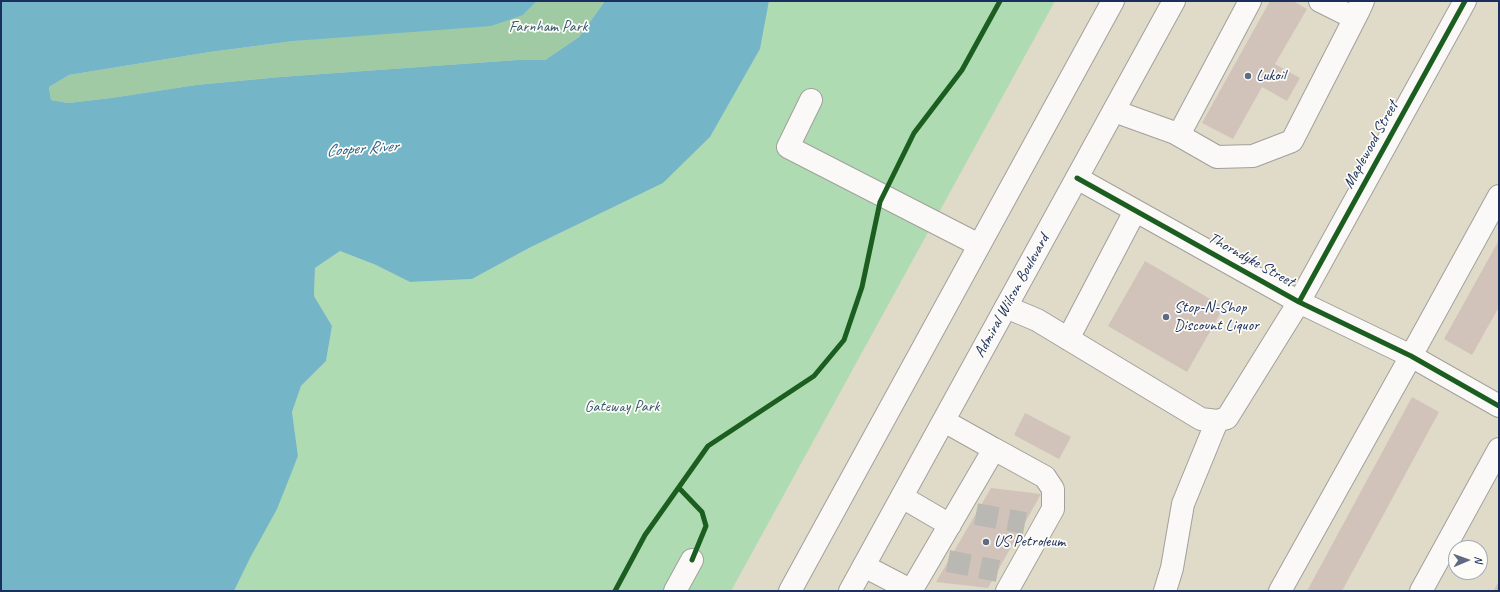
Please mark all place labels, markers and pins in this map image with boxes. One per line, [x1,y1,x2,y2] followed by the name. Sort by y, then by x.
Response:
[1256,66,1285,86] place label: Lukoil
[1243,71,1253,81] marker: Lukoil
[1174,298,1259,336] place label: Stop-N-Shop Discount Liquor
[1161,312,1171,322] marker: Stop-N-Shop Discount Liquor
[994,532,1065,552] place label: US Petroleum
[981,537,991,547] marker: US Petroleum

